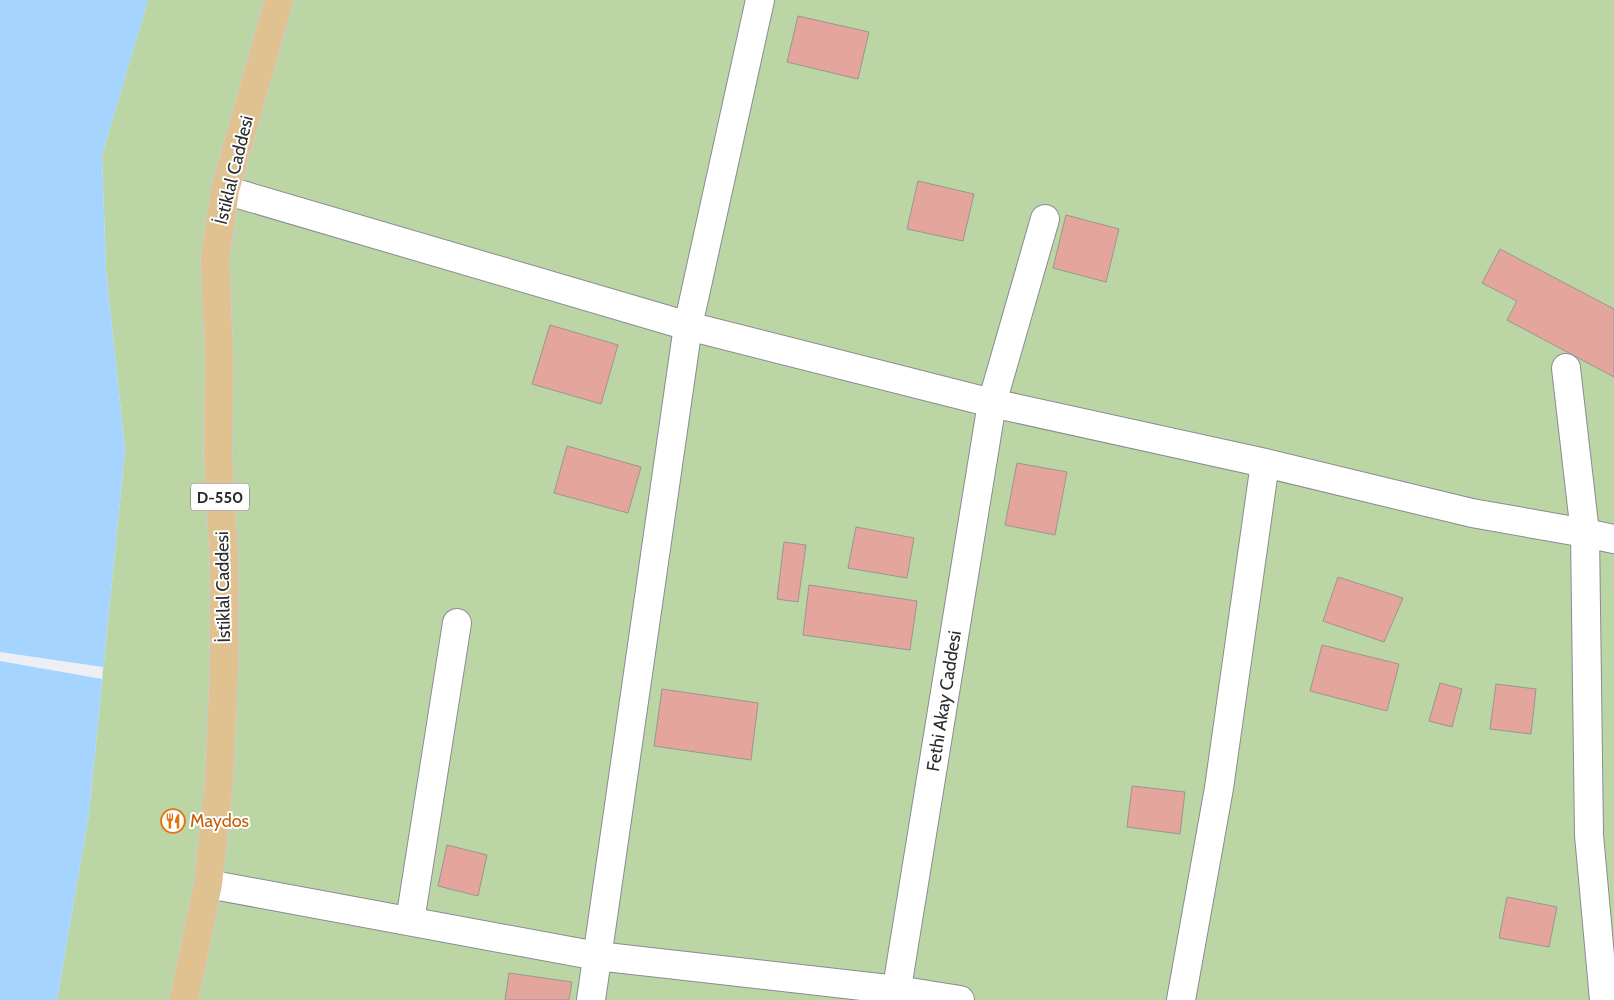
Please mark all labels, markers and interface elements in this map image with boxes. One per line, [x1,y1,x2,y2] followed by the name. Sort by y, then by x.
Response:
[210,113,258,227] street label: İstiklal Caddesi
[191,484,249,511] road number: D-550
[211,531,235,643] street label: İstiklal Caddesi
[922,629,966,773] street label: Fethi Akay Caddesi
[160,808,186,834] restaurant icon: Maydos
[190,810,249,832] place label: Maydos

